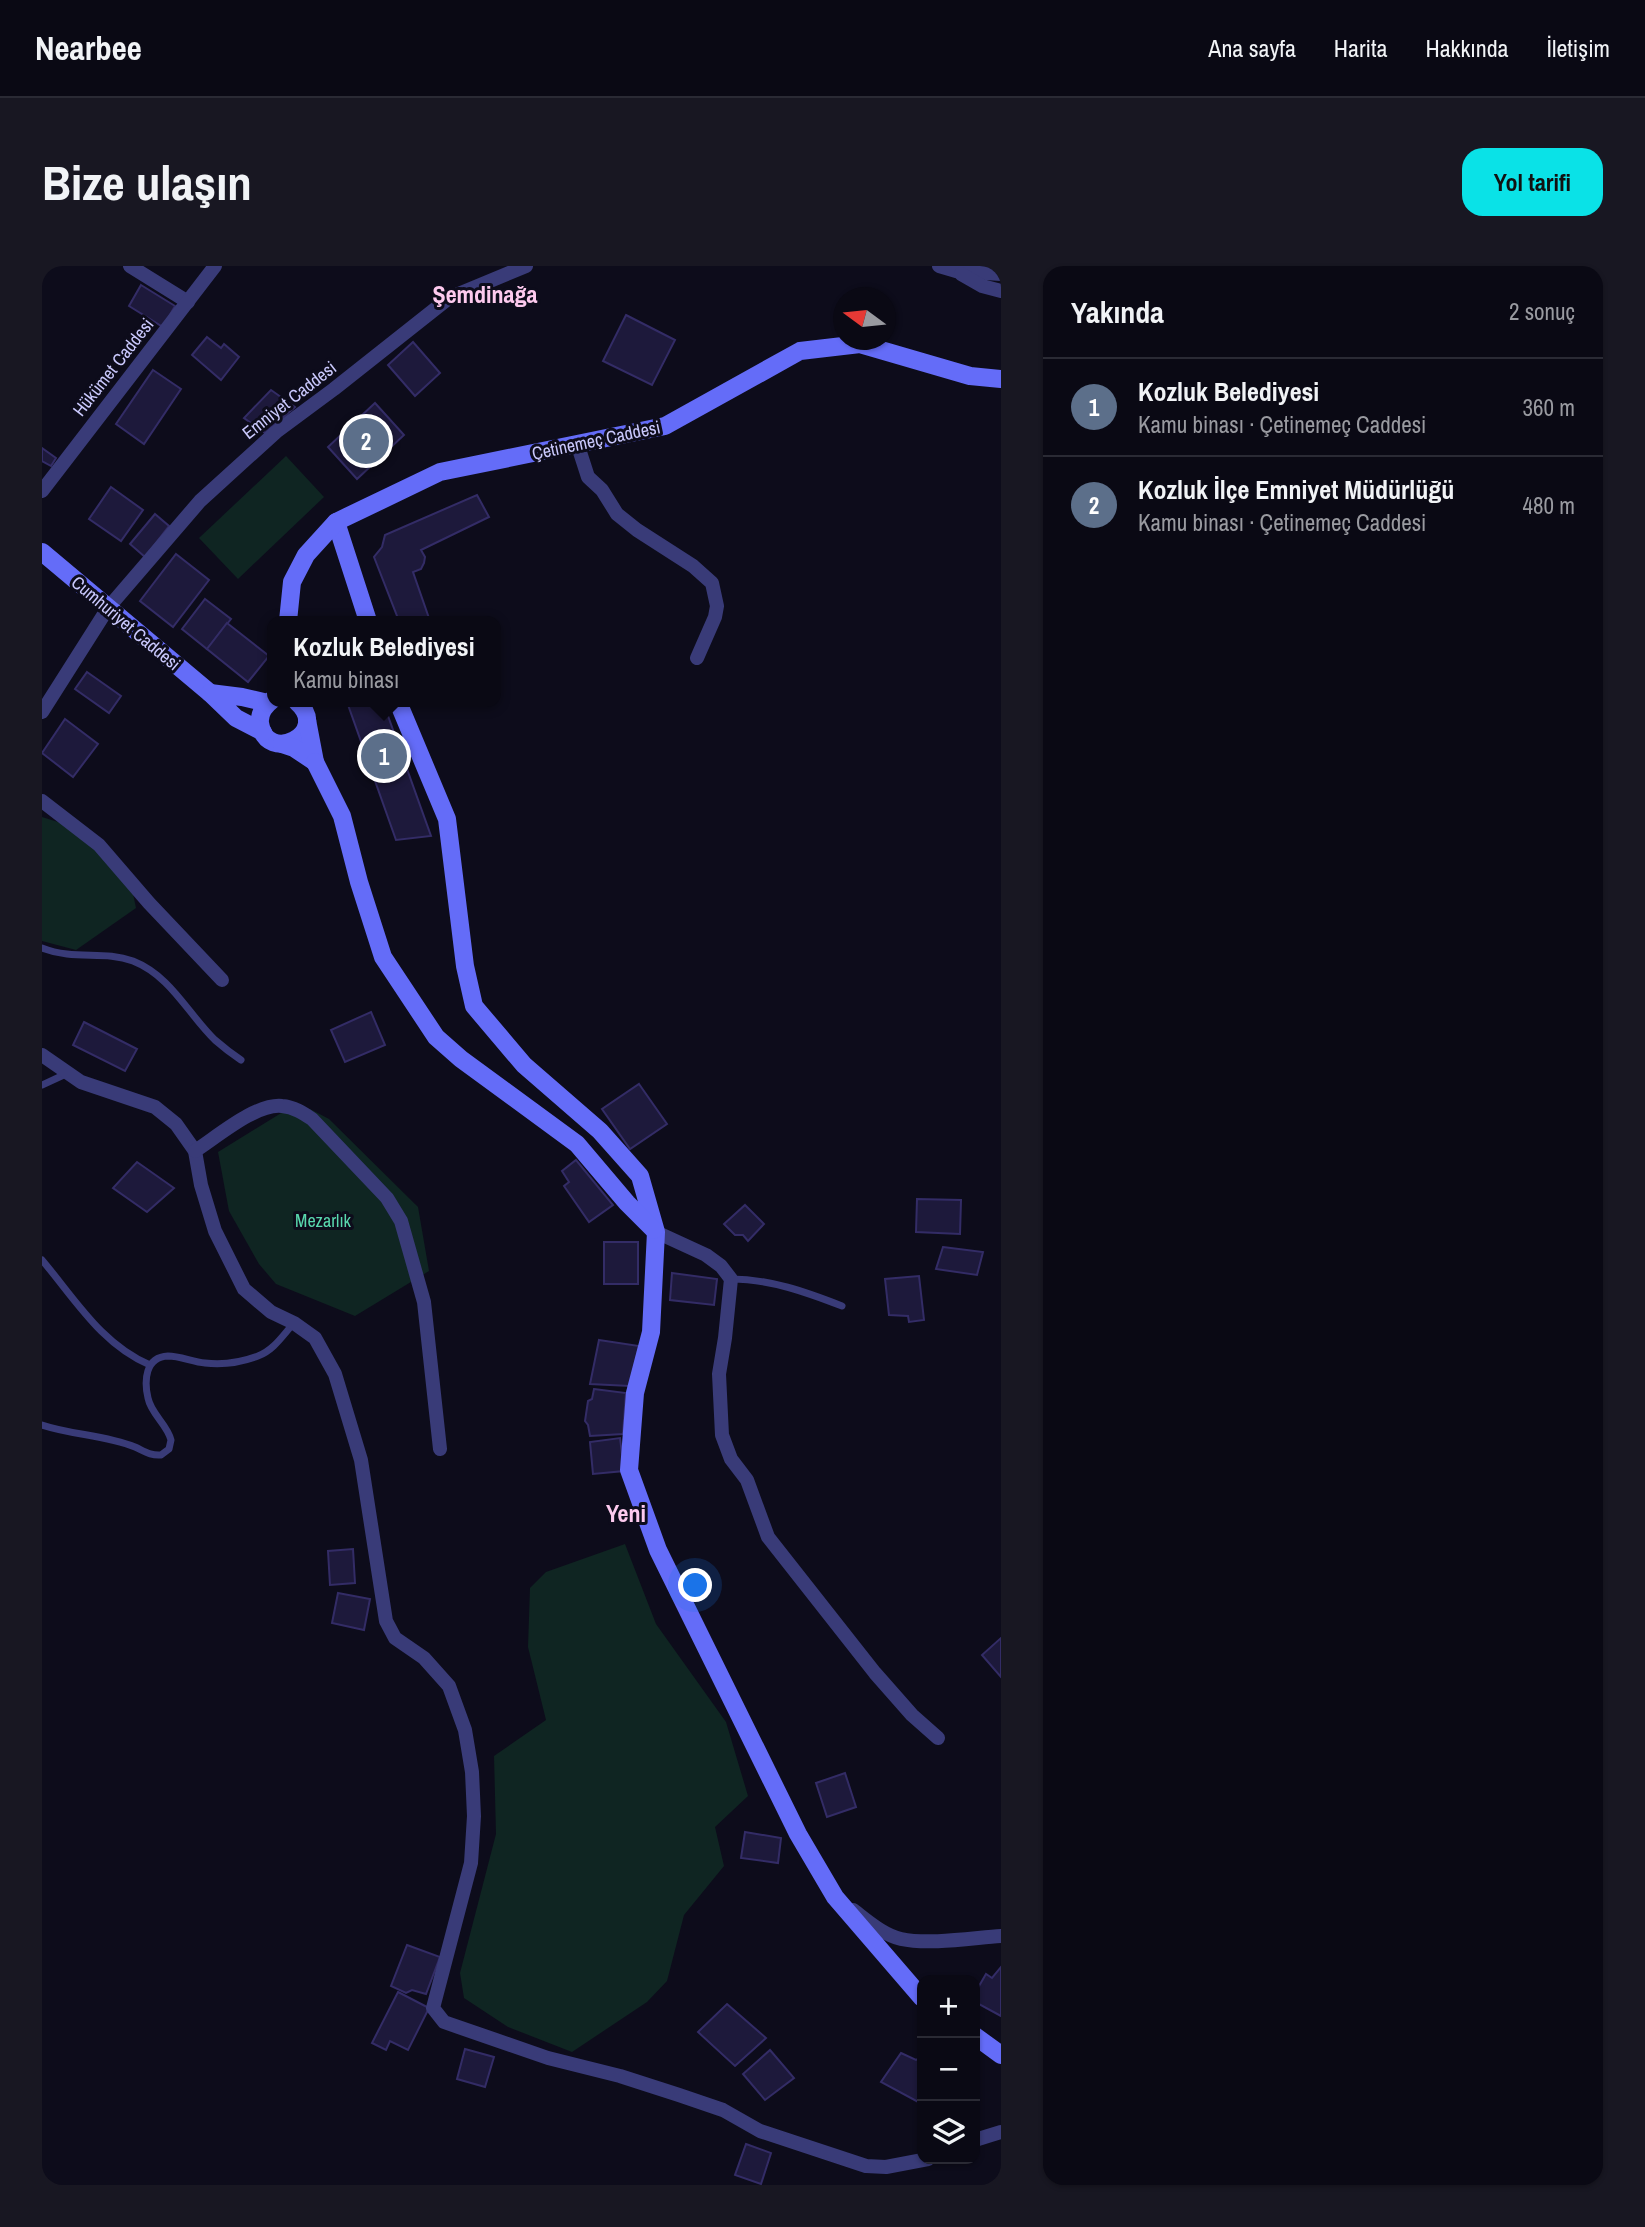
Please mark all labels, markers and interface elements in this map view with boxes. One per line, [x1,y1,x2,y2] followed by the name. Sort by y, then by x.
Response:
[35,26,142,70] text: Nearbee
[1208,32,1296,64] text: Ana sayfa
[1334,32,1387,64] text: Harita
[1425,32,1509,64] text: Hakkında
[1547,32,1610,64] text: İletişim
[1462,148,1603,216] button: Yol tarifi
[42,149,252,215] text: Bize ulaşın
[433,278,538,310] district label: Şemdinağa
[833,287,896,350] north arrow
[1071,292,1164,332] text: Yakında
[1509,296,1575,327] text: 2 sonuç
[67,313,159,421] street label: Hükümet Caddesi
[237,355,341,445] street label: Emniyet Caddesi
[1138,374,1319,409] text: Kozluk Belediyesi
[1089,392,1099,423] text: 1
[1523,392,1575,423] text: 360 m
[1138,409,1426,440] text: Kamu binası · Çetinemeç Caddesi
[530,414,662,466] street label: Çetinemeç Caddesi
[343,415,389,467] pin: 2
[1138,472,1454,507] text: Kozluk İlçe Emniyet Müdürlüğü
[1089,490,1099,521] text: 2
[1523,490,1575,521] text: 480 m
[1138,507,1426,538] text: Kamu binası · Çetinemeç Caddesi
[66,570,186,676] street label: Cumhuriyet Caddesi
[267,616,501,707] popup
[293,629,475,664] text: Kozluk Belediyesi
[293,664,399,695] text: Kamu binası
[361,730,407,782] pin: 1
[295,1208,352,1233] park label: Mezarlık
[606,1497,646,1529] district label: Yeni
[678,1568,712,1602] your location
[917,1975,980,2164] map controls
[917,1975,980,2038] button: +
[917,2038,980,2101] button: −
[917,2101,980,2164] button: layers

